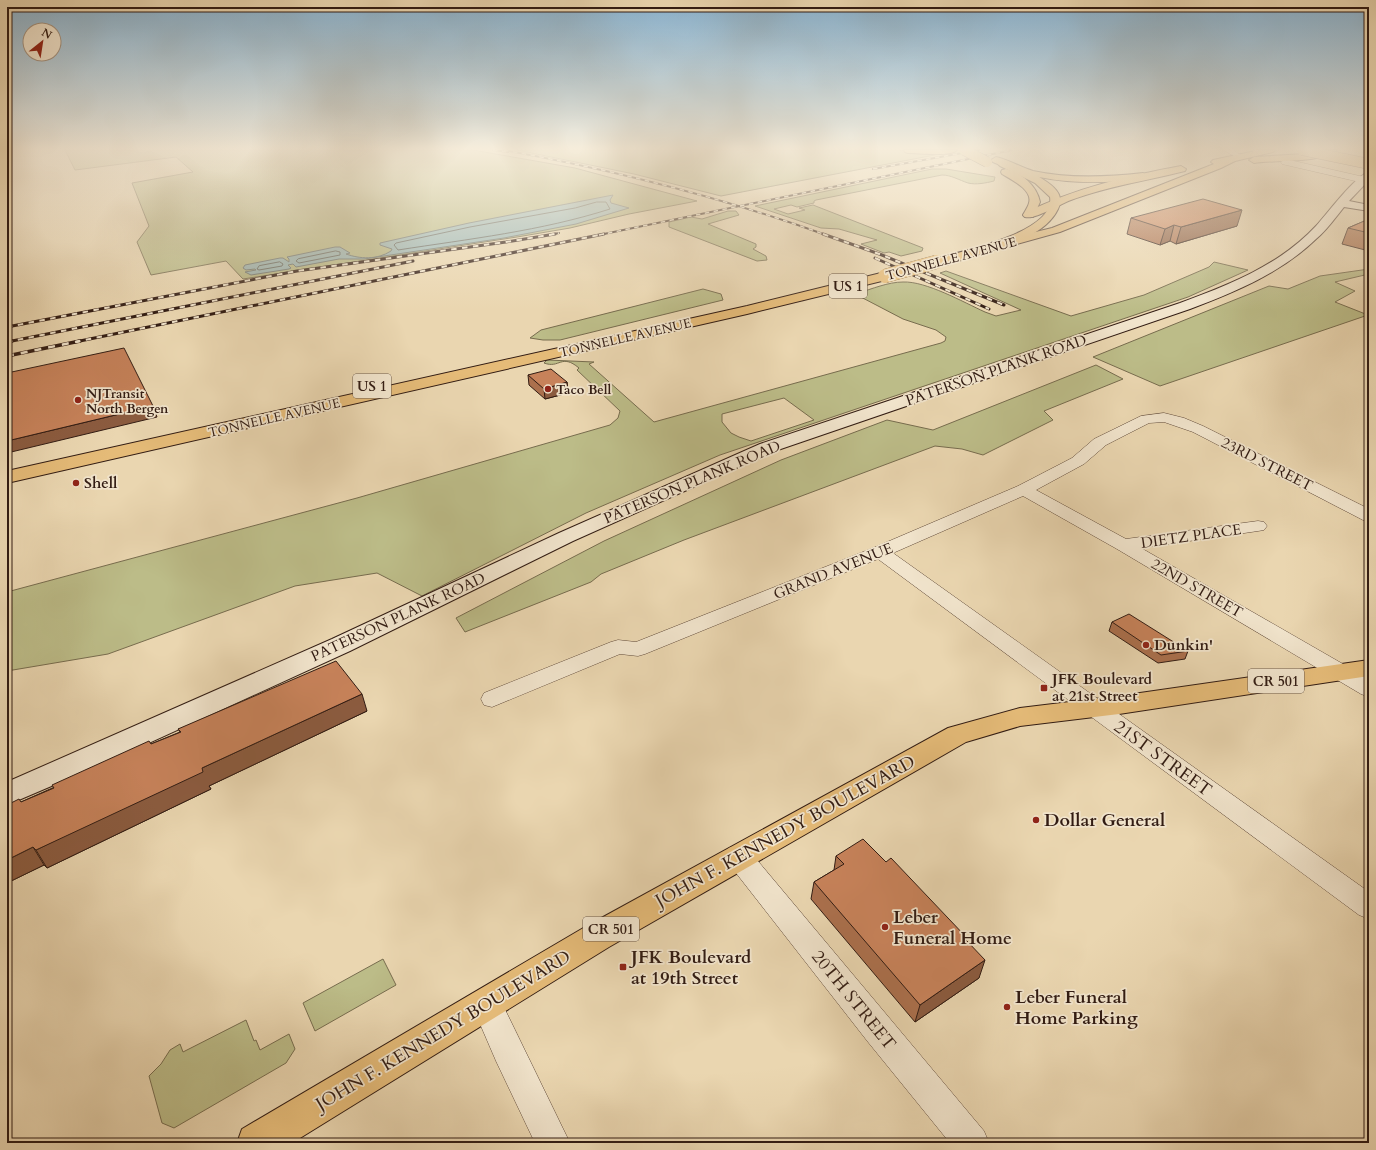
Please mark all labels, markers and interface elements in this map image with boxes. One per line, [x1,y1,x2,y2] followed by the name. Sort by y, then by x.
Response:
[22,22,62,62] north arrow
[39,25,55,43] text: N
[884,233,1019,285] street label: TONNELLE AVENUE
[829,274,867,298] road number: US 1
[558,314,693,362] street label: TONNELLE AVENUE
[903,330,1089,410] street label: PATERSON PLANK ROAD
[353,374,391,398] road number: US 1
[556,381,612,399] place label: Taco Bell
[543,384,553,394] marker: Taco Bell
[86,385,169,418] place label: NJTransit North Bergen
[207,394,342,442] street label: TONNELLE AVENUE
[73,395,83,405] marker: NJTransit North Bergen
[1218,432,1316,496] street label: 23RD STREET
[601,436,783,528] street label: PATERSON PLANK ROAD
[84,473,118,493] place label: Shell
[71,478,81,488] marker: Shell
[1139,519,1243,553] street label: DIETZ PLACE
[770,538,896,604] street label: GRAND AVENUE
[1147,554,1247,622] street label: 22ND STREET
[308,568,488,666] street label: PATERSON PLANK ROAD
[1154,635,1213,655] place label: Dunkin'
[1141,640,1151,650] marker: Dunkin'
[1050,669,1153,706] place label: JFK Boulevard at 21st Street
[1248,669,1304,693] road number: CR 501
[1039,683,1049,693] marker: JFK Boulevard at 21st Street
[1109,714,1217,802] street label: 21ST STREET
[648,749,920,915] street label: JOHN F. KENNEDY BOULEVARD
[1044,808,1165,833] place label: Dollar General
[1031,815,1041,825] marker: Dollar General
[893,905,1012,951] place label: Leber Funeral Home
[583,917,639,941] road number: CR 501
[880,922,890,932] marker: Leber Funeral Home
[309,944,575,1118] street label: JOHN F. KENNEDY BOULEVARD
[628,945,752,991] place label: JFK Boulevard at 19th Street
[806,945,902,1055] street label: 20TH STREET
[618,962,628,972] marker: JFK Boulevard at 19th Street
[1015,985,1138,1031] place label: Leber Funeral Home Parking
[1002,1002,1012,1012] marker: Leber Funeral Home Parking

